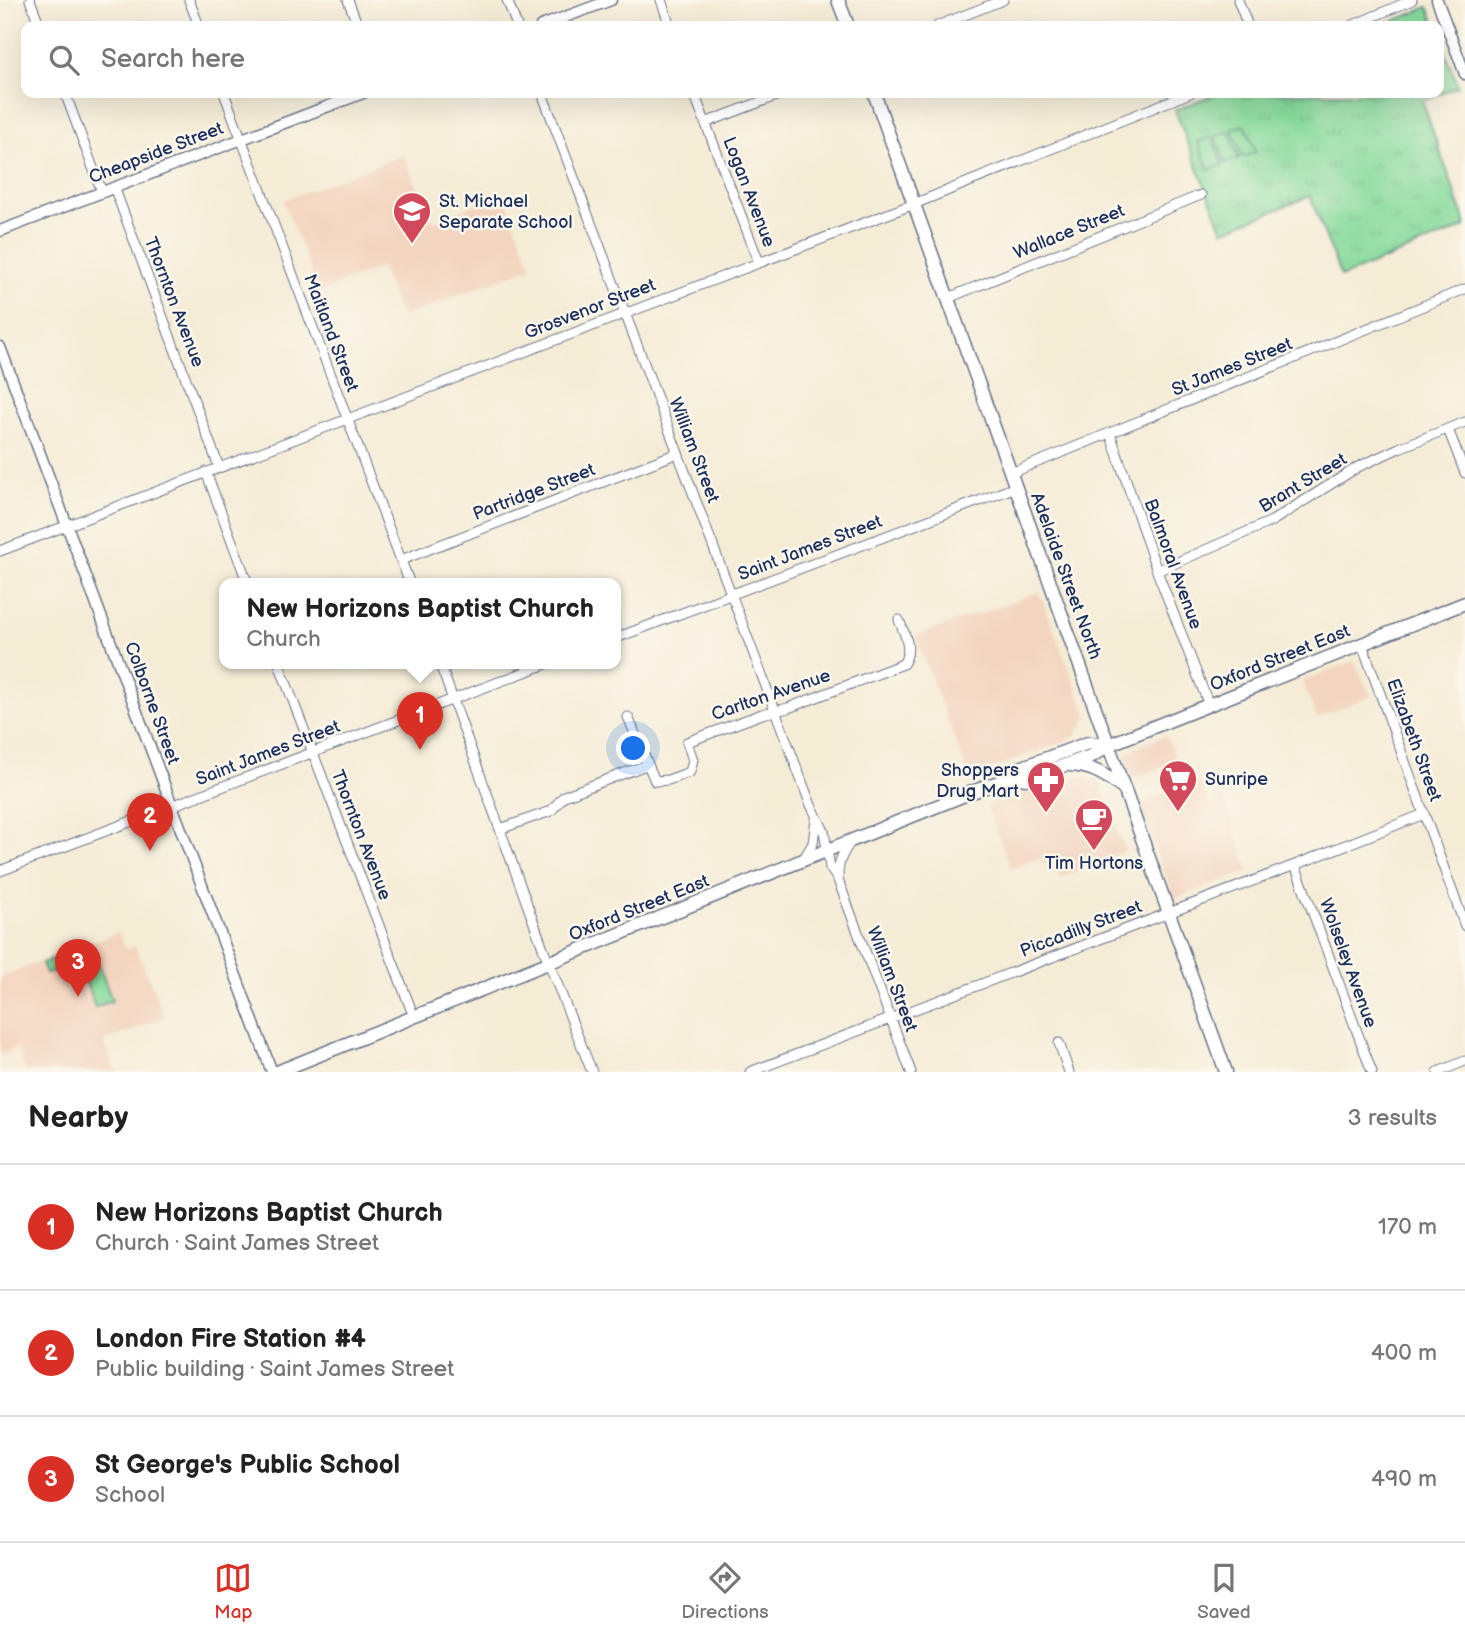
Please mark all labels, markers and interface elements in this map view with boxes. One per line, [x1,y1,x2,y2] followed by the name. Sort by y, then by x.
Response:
[21,21,1444,98] search box
[45,41,83,79] icon: search
[101,44,245,75] text: Search here
[86,118,227,188] street label: Cheapside Street
[718,134,780,250] street label: Logan Avenue
[391,190,433,245] school or university icon: St. Michael Separate School
[439,191,573,233] place label: St. Michael Separate School
[1010,200,1128,264] street label: Wallace Street
[140,234,209,370] street label: Thornton Avenue
[299,271,363,395] street label: Maitland Street
[521,274,659,344] street label: Grosvenor Street
[1169,333,1296,401] street label: St James Street
[664,394,724,506] street label: William Street
[1255,448,1351,517] street label: Brant Street
[470,459,598,525] street label: Partridge Street
[1026,490,1106,662] street label: Adelaide Street North
[1140,496,1206,632] street label: Balmoral Avenue
[735,511,885,585] street label: Saint James Street
[219,578,621,669] popup
[246,594,594,625] text: New Horizons Baptist Church
[1207,620,1353,696] street label: Oxford Street East
[246,625,321,653] text: Church
[120,639,184,767] street label: Colborne Street
[709,665,833,725] street label: Carlton Avenue
[1382,676,1446,805] street label: Elizabeth Street
[397,692,443,750] pin: 1
[193,716,343,790] street label: Saint James Street
[616,731,650,765] your location
[1157,758,1199,813] supermarket icon: Sunripe
[1025,759,1067,814] pharmacy icon: Shoppers Drug Mart
[936,760,1019,802] place label: Shoppers Drug Mart
[327,767,396,903] street label: Thornton Avenue
[1205,769,1268,790] place label: Sunripe
[127,793,173,851] pin: 2
[1073,797,1115,852] cafe icon: Tim Hortons
[1045,853,1143,874] place label: Tim Hortons
[566,870,712,946] street label: Oxford Street East
[1017,896,1145,962] street label: Piccadilly Street
[1315,896,1381,1031] street label: Wolseley Avenue
[862,923,922,1035] street label: William Street
[55,939,101,997] pin: 3
[28,1100,128,1136] text: Nearby
[1348,1104,1437,1132] text: 3 results
[95,1198,443,1229] text: New Horizons Baptist Church
[46,1213,56,1241] text: 1
[1378,1213,1437,1241] text: 170 m
[95,1229,379,1257] text: Church · Saint James Street
[95,1324,366,1355] text: London Fire Station #4
[44,1339,58,1367] text: 2
[1371,1339,1437,1367] text: 400 m
[95,1355,454,1383] text: Public building · Saint James Street
[95,1450,400,1481] text: St George's Public School
[44,1465,58,1493] text: 3
[1371,1465,1437,1493] text: 490 m
[95,1481,165,1509] text: School
[214,1559,253,1624] tab: Map
[681,1559,769,1624] tab: Directions
[1197,1559,1251,1624] tab: Saved

